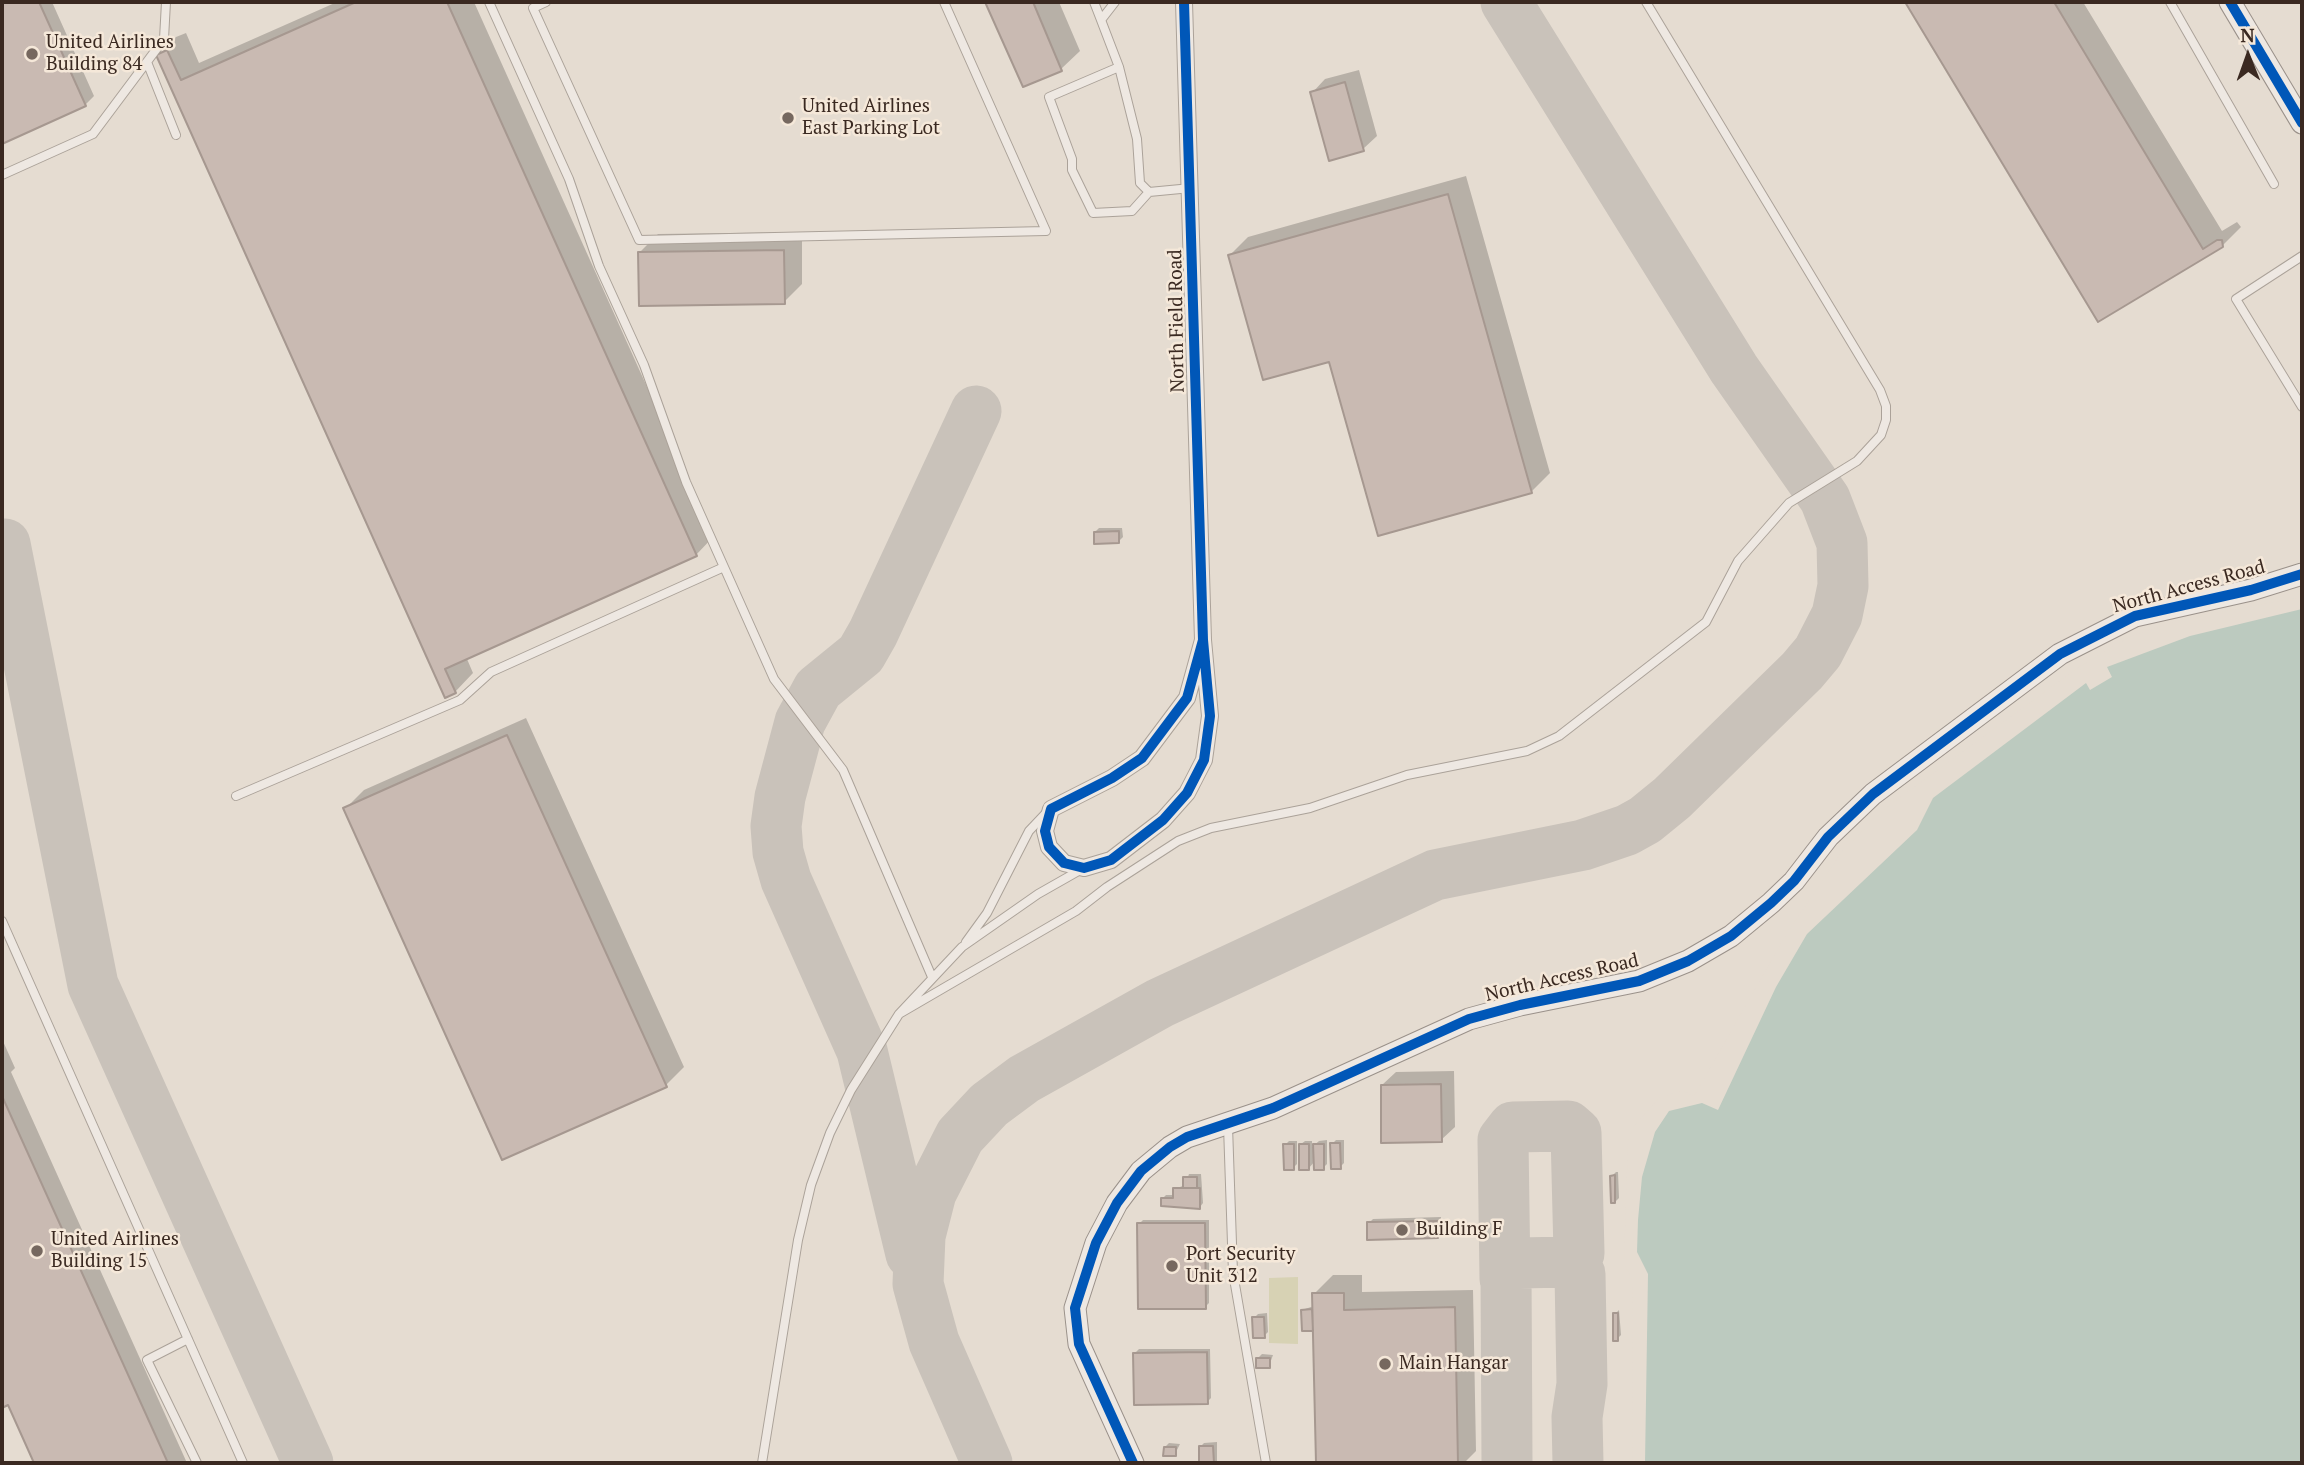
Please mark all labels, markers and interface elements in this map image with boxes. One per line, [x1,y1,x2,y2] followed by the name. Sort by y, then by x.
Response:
[2213,21,2283,91] north arrow
[2240,22,2255,47] text: N
[46,32,174,76] place label: United Airlines Building 84
[24,46,40,62] marker: United Airlines Building 84
[802,96,940,140] place label: United Airlines East Parking Lot
[780,110,796,126] marker: United Airlines East Parking Lot
[1164,249,1190,393] street label: North Field Road
[2110,556,2268,618] street label: North Access Road
[1483,949,1641,1007] street label: North Access Road
[1416,1219,1503,1241] place label: Building F
[1394,1222,1410,1238] marker: Building F
[51,1229,179,1273] place label: United Airlines Building 15
[29,1243,45,1259] marker: United Airlines Building 15
[1186,1244,1295,1288] place label: Port Security Unit 312
[1164,1258,1180,1274] marker: Port Security Unit 312
[1399,1353,1508,1375] place label: Main Hangar
[1377,1356,1393,1372] marker: Main Hangar

